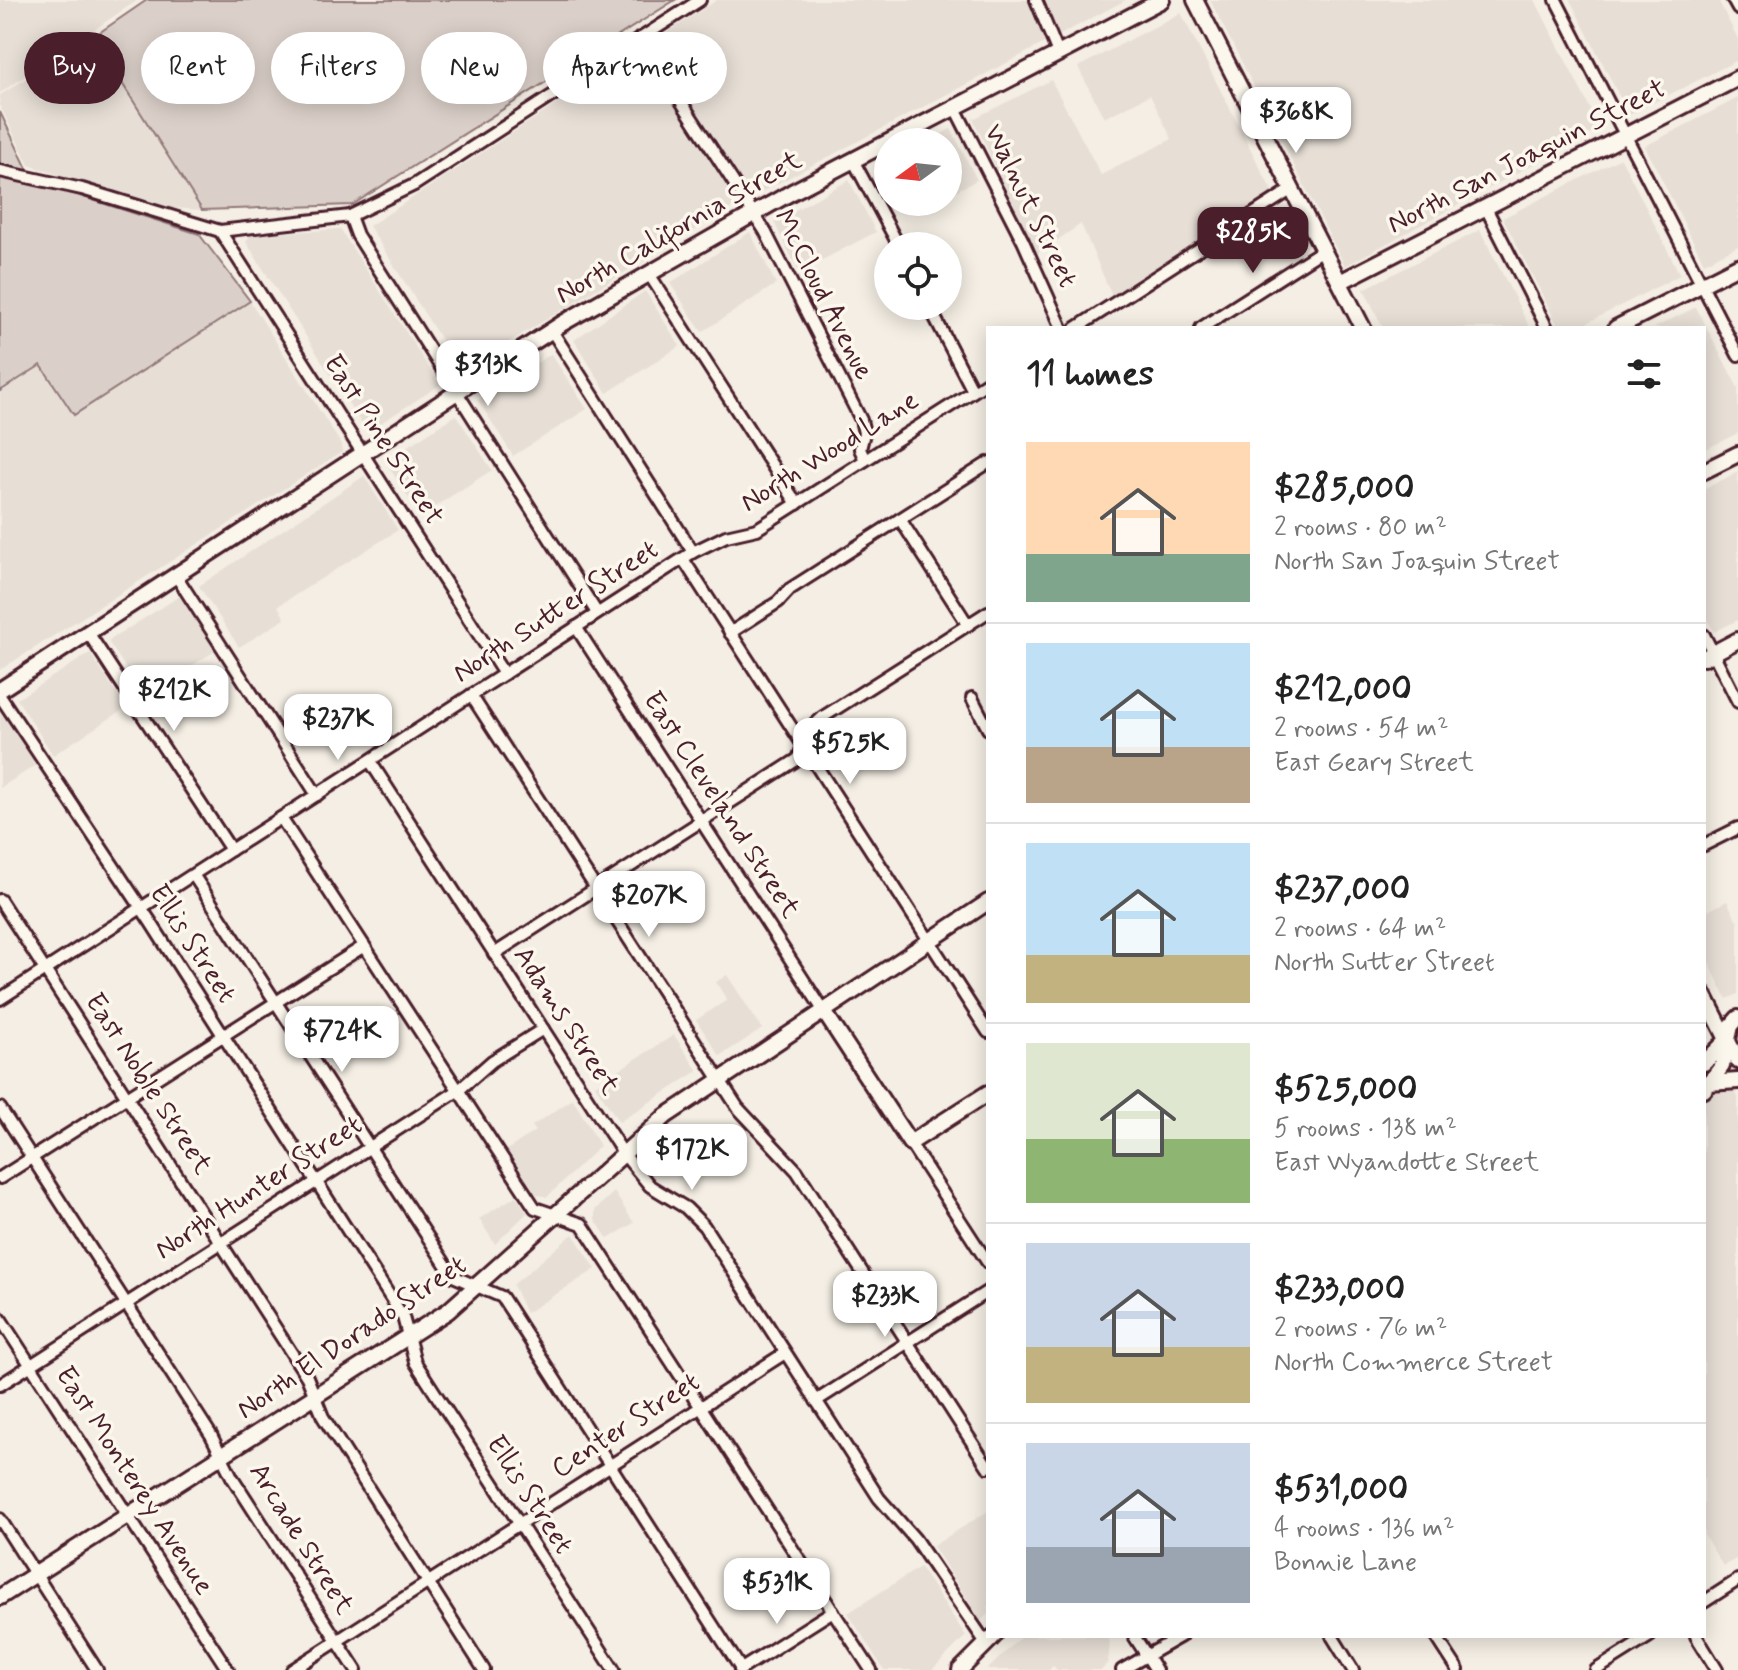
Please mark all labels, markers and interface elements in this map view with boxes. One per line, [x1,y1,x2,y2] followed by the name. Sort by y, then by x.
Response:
[24,32,125,104] chip: Buy
[141,32,255,104] chip: Rent
[271,32,405,104] chip: Filters
[421,32,527,104] chip: New
[543,32,727,104] chip: Apartment
[1382,71,1672,243] street label: North San Joaquin Street
[1240,87,1352,155] pin: $368K
[1259,96,1333,130] text: $368K
[974,118,1086,294] street label: Walnut Street
[874,128,962,216] north arrow
[874,128,962,320] map controls
[549,142,810,315] street label: North California Street
[764,204,882,386] street label: McCloud Avenue
[1197,207,1309,275] pin: $285K
[1215,216,1291,250] text: $285K
[874,232,962,320] button: locate
[432,340,544,408] pin: $313K
[314,347,452,533] street label: East Pine Street
[454,349,522,383] text: $313K
[1026,352,1154,397] text: 11 homes
[1622,352,1666,396] icon: filters
[734,382,926,522] street label: North Wood Lane
[1274,466,1414,511] text: $285,000
[1090,474,1186,570] icon: home
[1274,511,1447,545] text: 2 rooms · 80 m²
[446,532,666,692] street label: North Sutter Street
[1274,545,1560,579] text: North San Joaquin Street
[118,665,230,733] pin: $212K
[1274,667,1412,712] text: $212,000
[137,674,211,708] text: $212K
[1090,675,1186,771] icon: home
[634,684,809,926] street label: East Cleveland Street
[282,694,394,762] pin: $237K
[302,703,374,737] text: $237K
[1274,712,1449,746] text: 2 rooms · 54 m²
[794,718,906,786] pin: $525K
[811,727,889,761] text: $525K
[1274,746,1474,780] text: East Geary Street
[1274,867,1410,912] text: $237,000
[593,871,705,939] pin: $207K
[1090,875,1186,971] icon: home
[140,877,244,1011] street label: Ellis Street
[611,880,687,914] text: $207K
[1274,912,1446,946] text: 2 rooms · 64 m²
[504,940,628,1103] street label: Adams Street
[1274,946,1495,980] text: North Sutter Street
[75,986,221,1182] street label: East Noble Street
[286,1006,398,1074] pin: $724K
[303,1015,381,1049] text: $724K
[1274,1067,1418,1112] text: $525,000
[1090,1075,1186,1171] icon: home
[148,1107,370,1269] street label: North Hunter Street
[1274,1112,1457,1146] text: 5 rooms · 138 m²
[636,1124,748,1192] pin: $172K
[655,1133,729,1167] text: $172K
[1274,1146,1539,1180] text: East Wyandotte Street
[230,1247,474,1429] street label: North El Dorado Street
[1274,1267,1405,1312] text: $233,000
[829,1271,941,1339] pin: $233K
[1090,1275,1186,1371] icon: home
[851,1280,919,1314] text: $233K
[1274,1312,1447,1346] text: 2 rooms · 76 m²
[1274,1346,1553,1380] text: North Commerce Street
[46,1359,222,1603] street label: East Monterey Avenue
[545,1364,707,1488] street label: Center Street
[477,1428,581,1562] street label: Ellis Street
[240,1456,363,1622] street label: Arcade Street
[1274,1467,1408,1512] text: $531,000
[1090,1475,1186,1571] icon: home
[1274,1512,1454,1546] text: 4 rooms · 136 m²
[1274,1546,1417,1580] text: Bonnie Lane
[721,1558,833,1626] pin: $531K
[742,1567,812,1601] text: $531K

